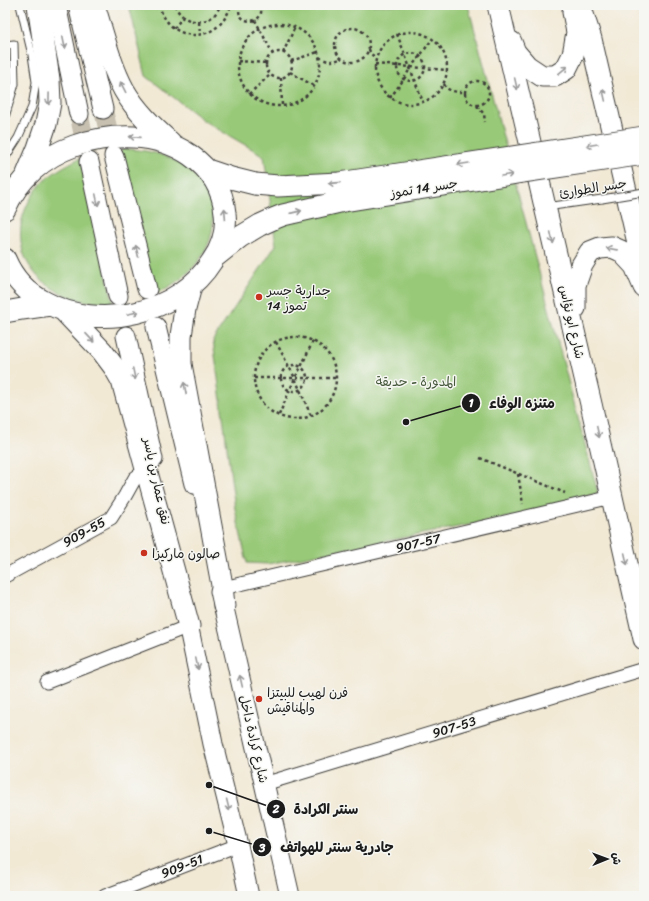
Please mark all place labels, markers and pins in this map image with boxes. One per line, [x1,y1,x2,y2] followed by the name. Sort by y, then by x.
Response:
[266,279,331,317] place label: جدارية جسر 14 تموز
[254,292,264,302] marker: جدارية جسر 14 تموز
[461,390,563,416] callout: متنزه الوفاء
[152,542,220,565] place label: صالون ماركيزا
[139,548,149,558] marker: صالون ماركيزا
[267,681,348,719] place label: فرن لهيب للبيتزا والمناقيش
[254,694,264,704] marker: فرن لهيب للبيتزا والمناقيش
[266,796,366,822] callout: سنتر الكرادة
[252,834,401,860] callout: جادرية سنتر للهواتف

